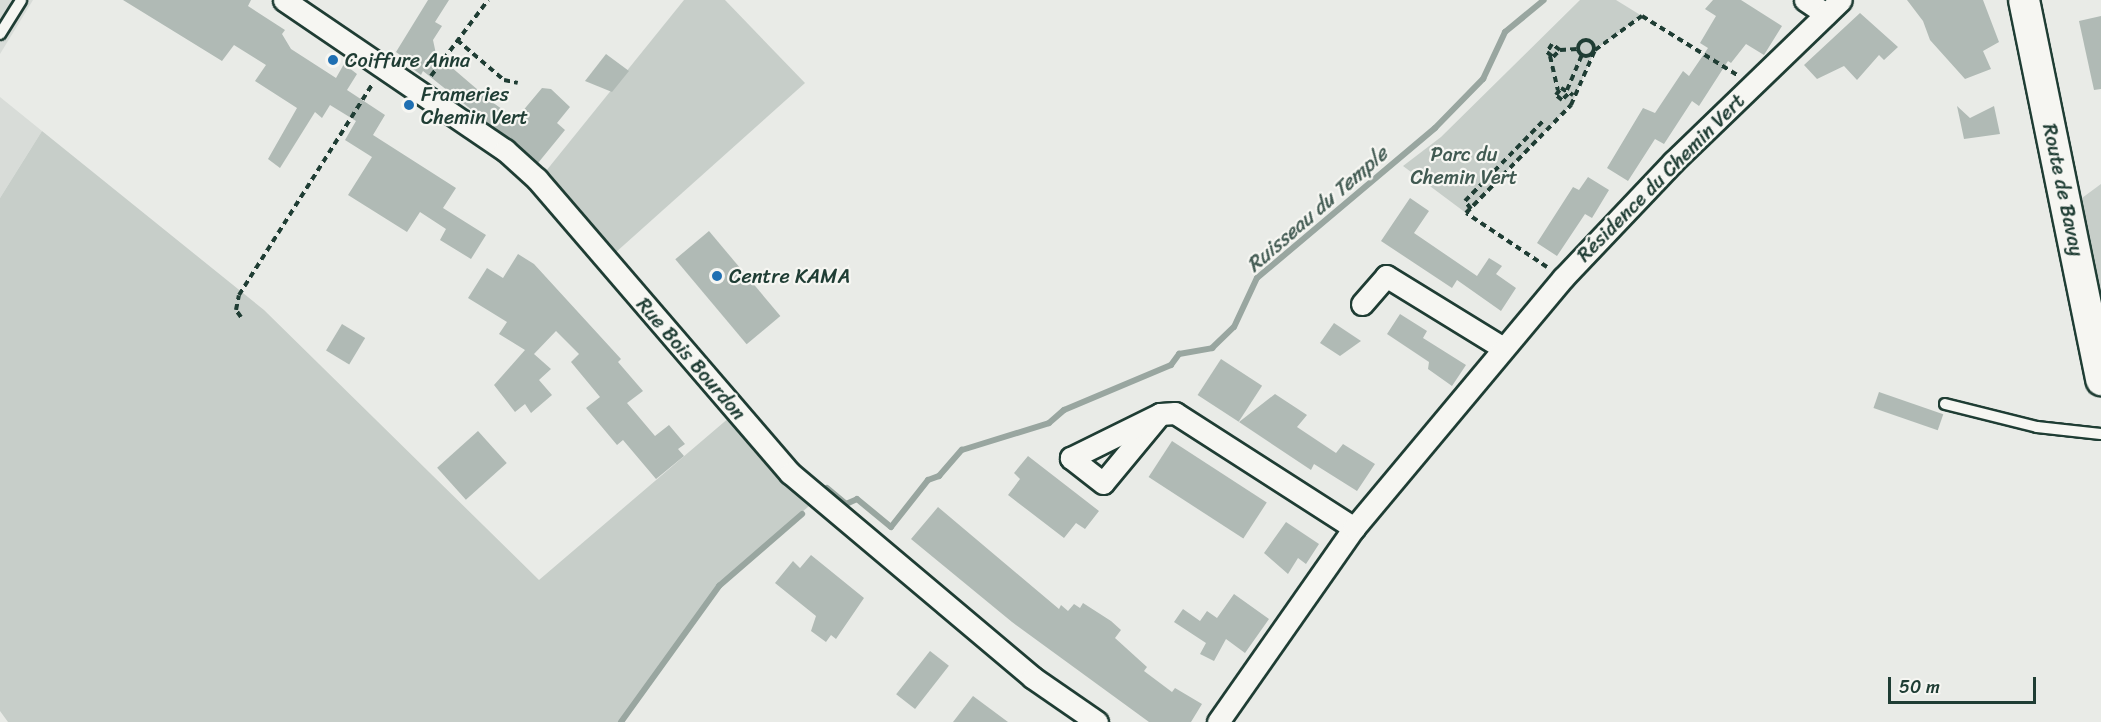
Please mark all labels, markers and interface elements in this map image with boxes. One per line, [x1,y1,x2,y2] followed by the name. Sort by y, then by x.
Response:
[345,48,470,72] place label: Coiffure Anna
[326,53,340,67] marker: Coiffure Anna
[421,82,529,129] place label: Frameries Chemin Vert
[1572,89,1750,267] street label: Résidence du Chemin Vert
[402,98,416,112] marker: Frameries Chemin Vert
[2037,121,2089,259] street label: Route de Bavay
[1241,141,1393,277] water label: Ruisseau du Temple
[1410,142,1518,189] park label: Parc du Chemin Vert
[729,264,850,288] place label: Centre KAMA
[710,269,724,283] marker: Centre KAMA
[631,293,751,425] street label: Rue Bois Bourdon
[1891,665,2040,703] scale bar
[1899,671,1940,703] text: 50 m

